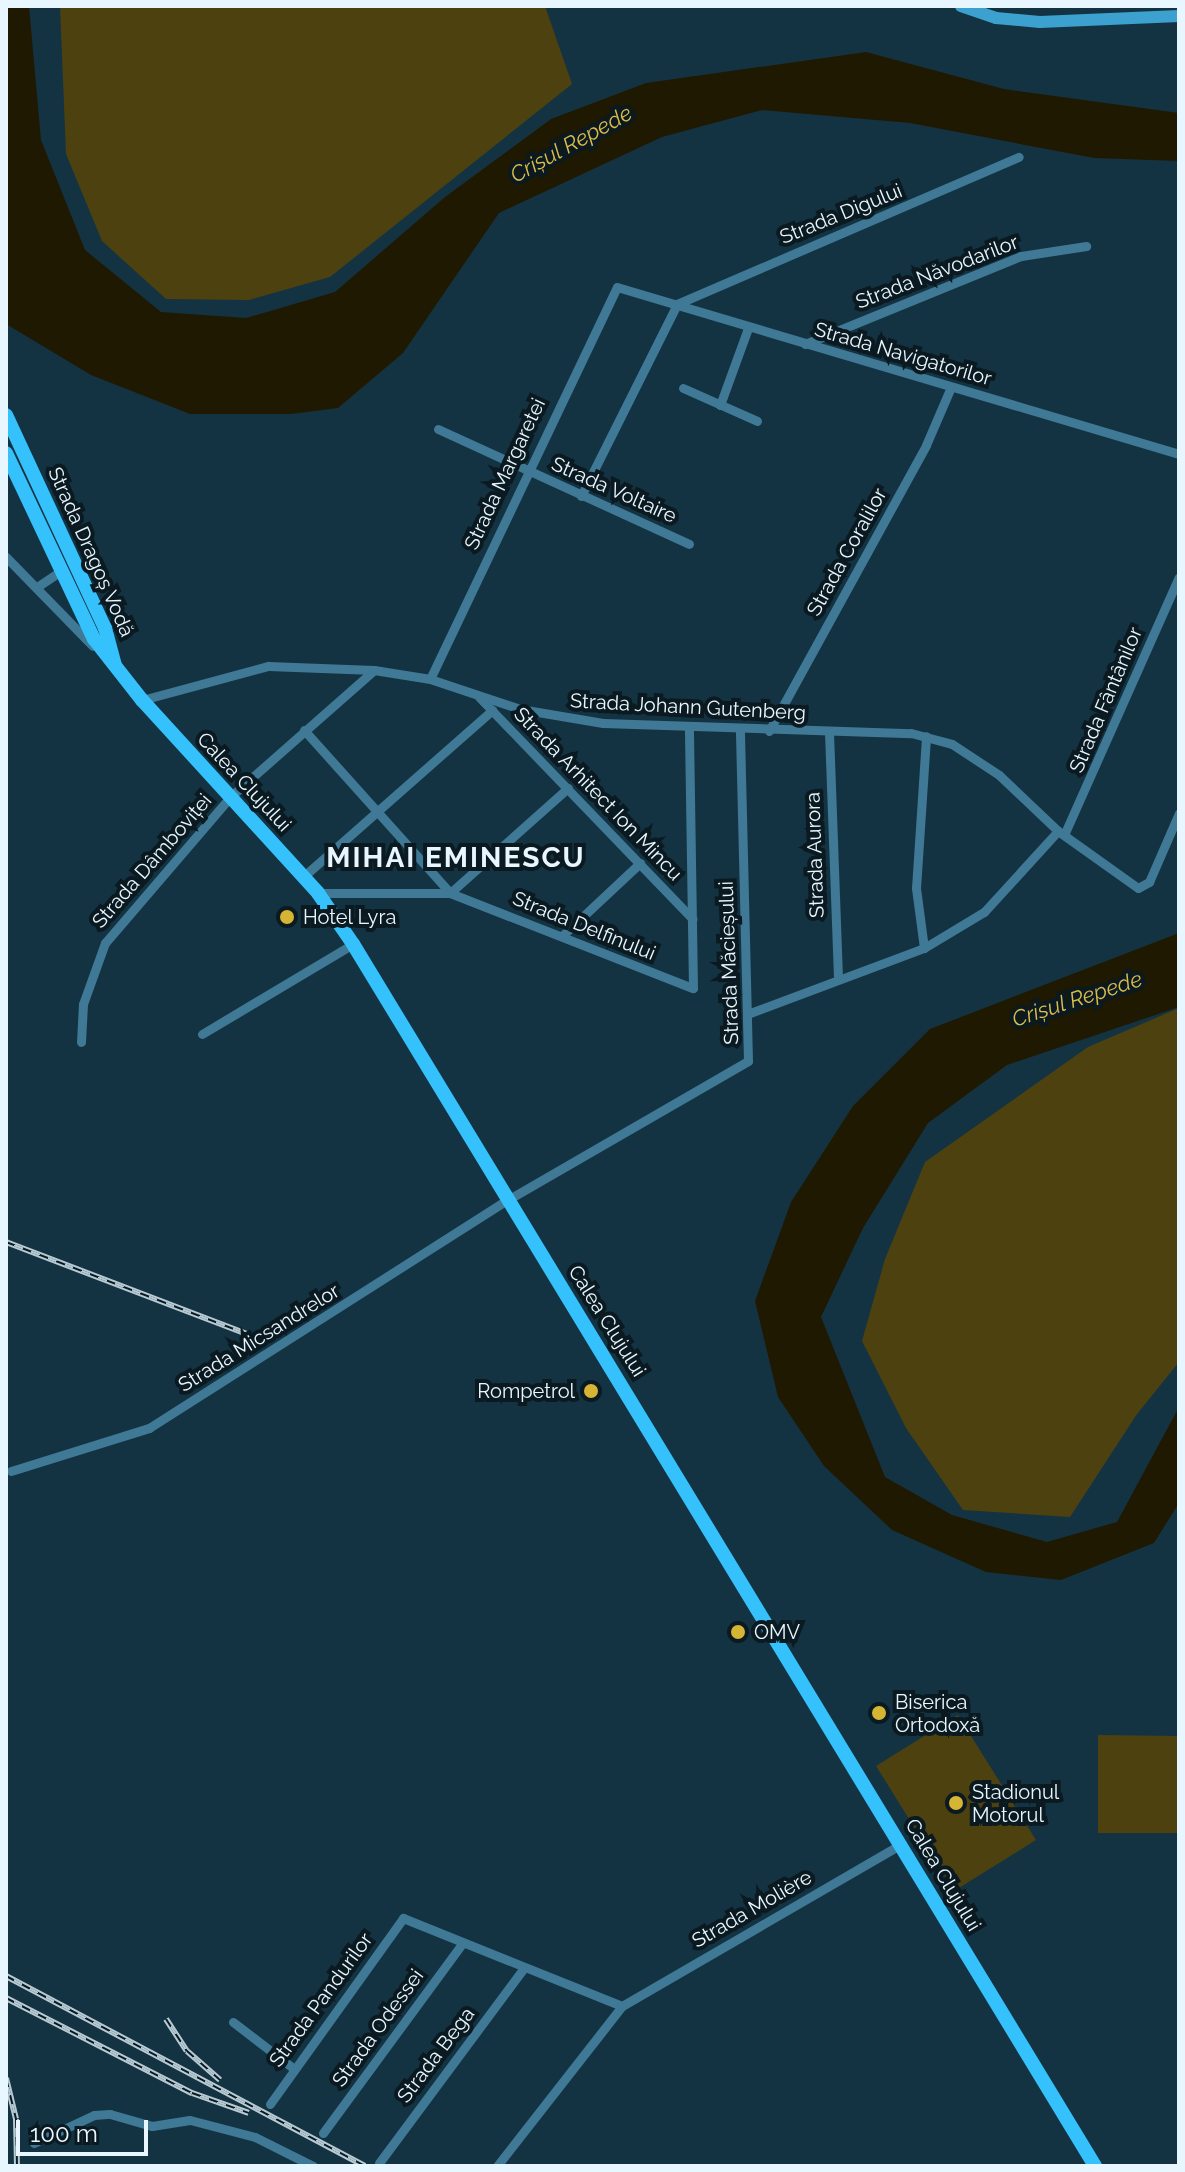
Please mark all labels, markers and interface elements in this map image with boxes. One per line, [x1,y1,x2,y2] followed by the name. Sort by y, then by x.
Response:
[505,100,637,188] water label: Crișul Repede
[776,179,906,249] street label: Strada Digului
[852,230,1022,314] street label: Strada Năvodarilor
[812,317,994,391] street label: Strada Navigatorilor
[459,394,551,554] street label: Strada Margaretei
[547,452,681,528] street label: Strada Voltaire
[43,463,139,641] street label: Strada Dragoș Vodă
[802,484,892,620] street label: Strada Coralilor
[1064,624,1148,776] street label: Strada Fântânilor
[569,689,807,725] street label: Strada Johann Gutenberg
[509,702,687,886] street label: Strada Arhitect Ion Mincu
[192,727,296,837] street label: Calea Clujului
[87,789,217,933] street label: Strada Dâmboviței
[801,791,829,919] street label: Strada Aurora
[326,841,586,875] district label: MIHAI EMINESCU
[714,881,744,1045] street label: Strada Măcieșului
[509,886,659,966] street label: Strada Delfinului
[303,905,397,929] place label: Hotel Lyra
[278,908,296,926] marker: Hotel Lyra
[1008,965,1146,1033] water label: Crișul Repede
[563,1261,651,1381] street label: Calea Clujului
[174,1279,344,1397] street label: Strada Micsandrelor
[477,1379,575,1403] place label: Rompetrol
[582,1382,600,1400] marker: Rompetrol
[754,1620,800,1644] place label: OMV
[729,1623,747,1641] marker: OMV
[895,1690,980,1737] place label: Biserica Ortodoxă
[870,1704,888,1722] marker: Biserica Ortodoxă
[972,1780,1059,1827] place label: Stadionul Motorul
[947,1794,965,1812] marker: Stadionul Motorul
[900,1814,986,1936] street label: Calea Clujului
[688,1865,816,1953] street label: Strada Molière
[264,1928,378,2072] street label: Strada Pandurilor
[327,1964,429,2092] street label: Strada Odessei
[392,2003,480,2107] street label: Strada Bega
[20,2104,152,2154] scale bar
[30,2119,98,2148] text: 100 m

